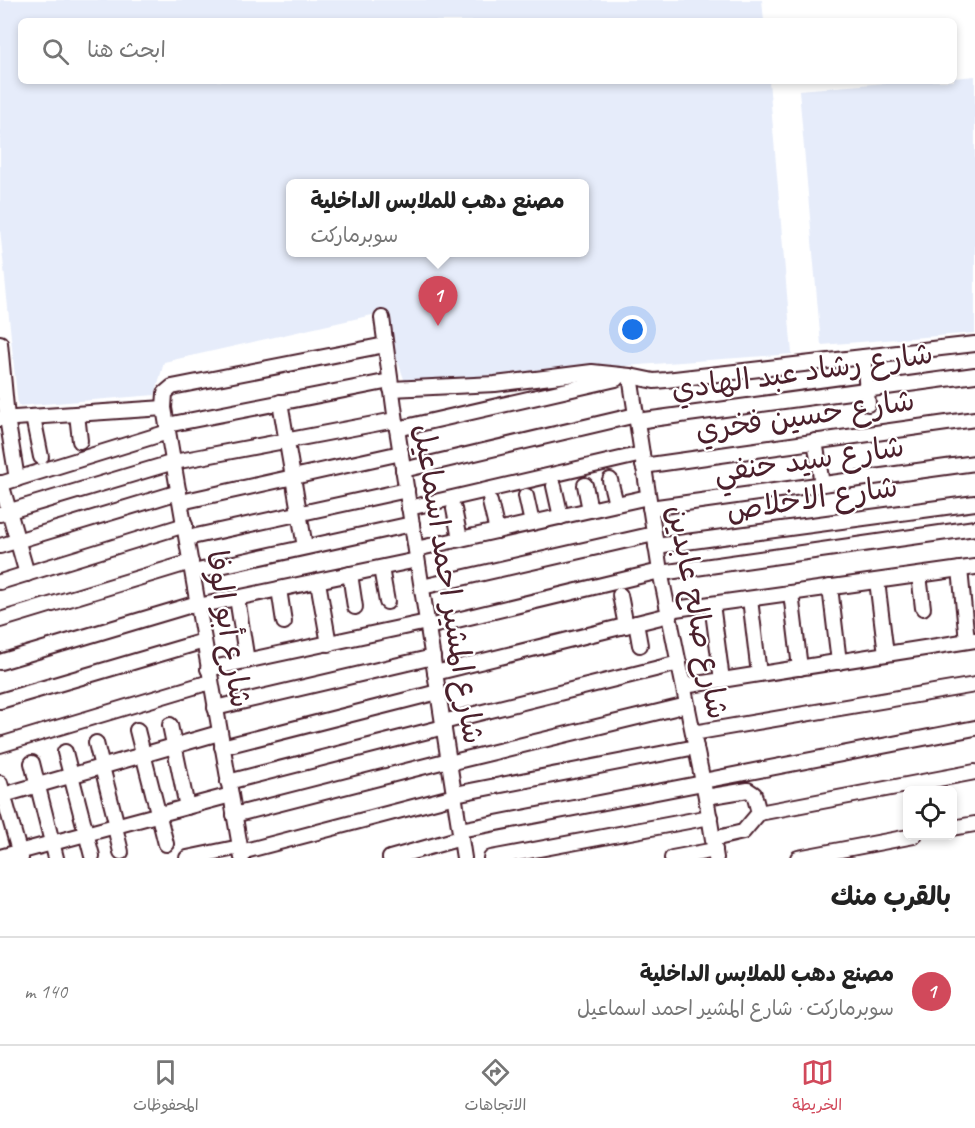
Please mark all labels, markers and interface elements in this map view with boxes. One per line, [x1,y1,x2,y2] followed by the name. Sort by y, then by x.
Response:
[18,18,957,84] search box
[39,35,72,68] icon: search
[87,36,166,64] text: ابحث هنا
[286,179,589,257] popup
[310,187,565,215] text: مصنع دهب للملابس الداخلية
[310,223,398,248] text: سوبرماركت
[418,276,458,326] pin: 1
[618,315,647,344] your location
[669,334,935,410] street label: شارع رشاد عبد الهادي
[693,381,917,451] street label: شارع حسين فخري
[403,421,493,747] street label: شارع المشير احمد اسماعيل
[712,427,907,498] street label: شارع سيد حنفي
[724,467,900,531] street label: شارع الاخلاص
[657,502,737,723] street label: شارع صالح عابدين
[196,548,260,711] street label: شارع أبو الوفا
[903,786,957,840] map controls
[903,786,957,840] button: locate
[831,880,951,913] text: بالقرب منك
[640,960,894,988] text: مصنع دهب للملابس الداخلية
[24,979,67,1004] text: 140 m
[927,979,936,1004] text: 1
[577,996,894,1021] text: سوبرماركت · شارع المشير احمد اسماعيل
[133,1056,199,1119] tab: المحفوظات
[465,1056,526,1119] tab: الاتجاهات
[792,1056,842,1119] tab: الخريطة

